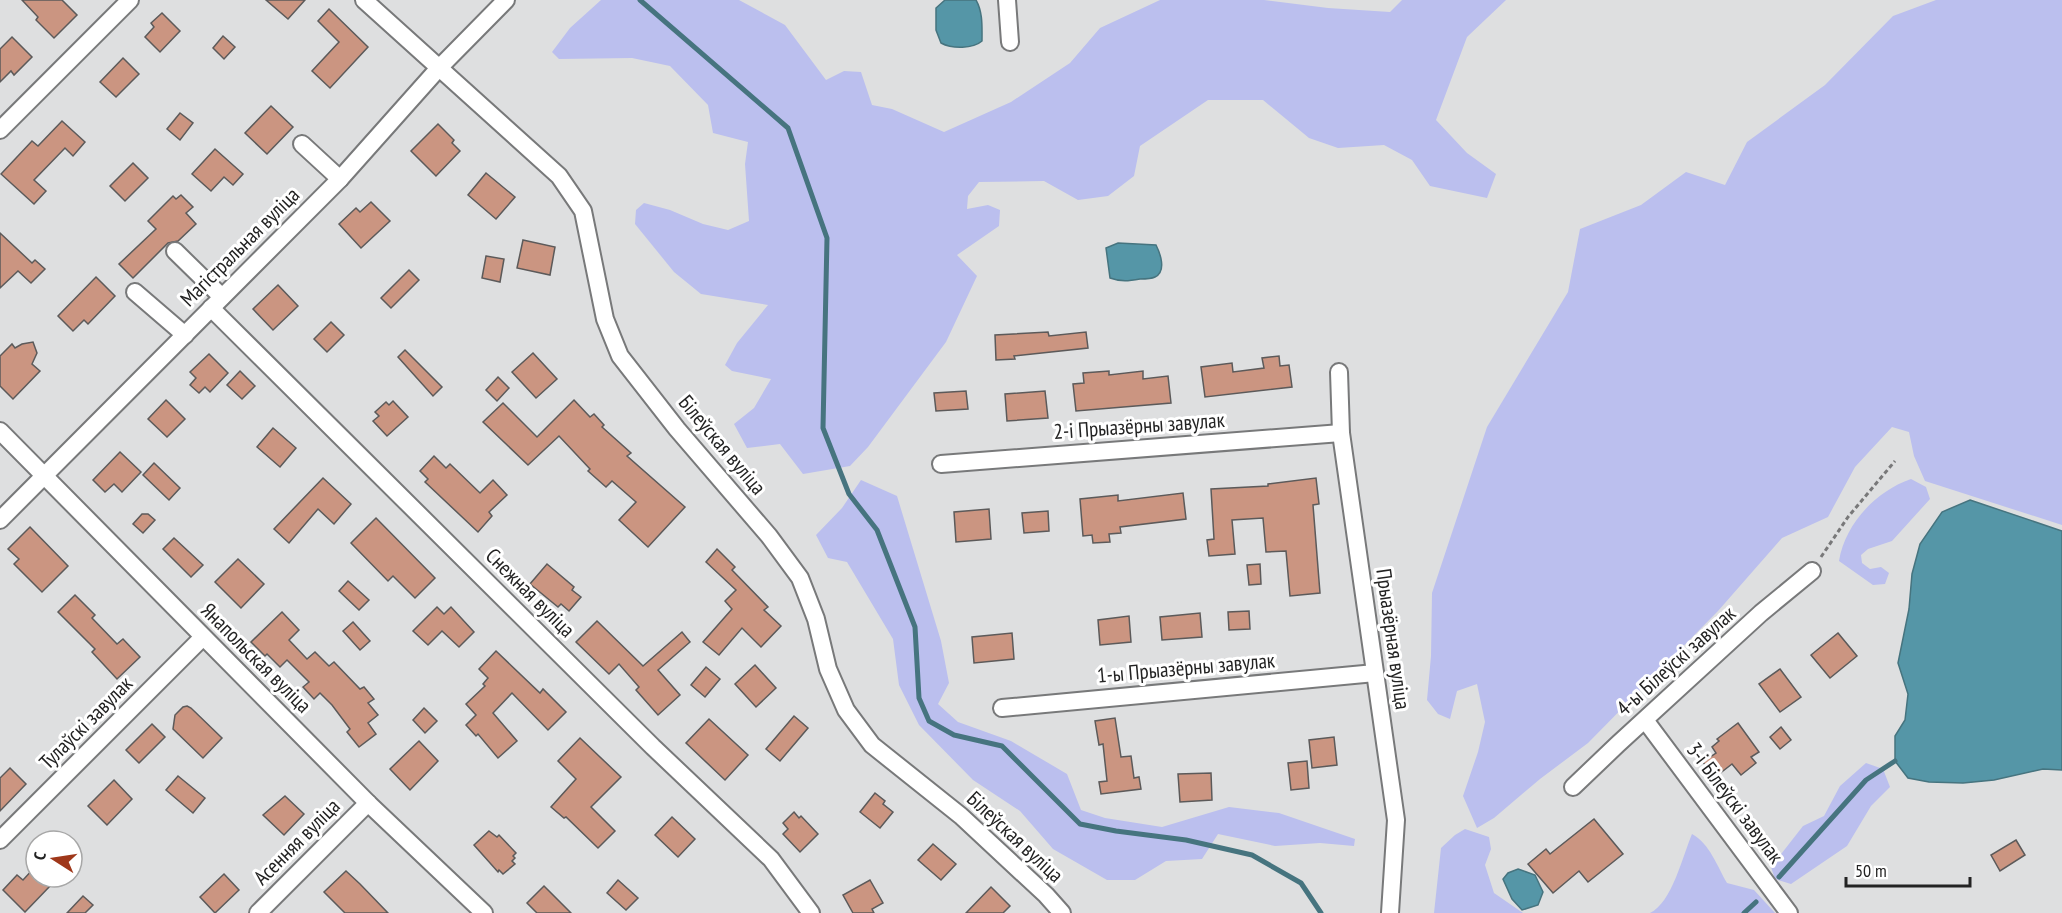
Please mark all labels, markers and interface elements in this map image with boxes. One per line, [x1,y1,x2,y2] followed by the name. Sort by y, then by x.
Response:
[174,181,305,312] street label: Магістральная вуліца
[673,389,772,500] street label: Білеўская вуліца
[1053,406,1225,445] street label: 2-і Прыазёрны завулак
[480,542,581,643] street label: Снежная вуліца
[1370,567,1417,711] street label: Прыазёрная вуліца
[196,597,317,718] street label: Янапольская вуліца
[1610,600,1741,721] street label: 4-ы Білеўскі завулак
[1096,646,1276,689] street label: 1-ы Прыазёрны завулак
[33,670,138,775] street label: Тулаўскі завулак
[1681,737,1790,869] street label: 3-і Білеўскі завулак
[961,785,1069,888] street label: Білеўская вуліца
[248,793,346,891] street label: Асенняя вуліца
[24,829,84,889] north arrow
[29,850,50,862] text: С
[1846,850,1970,888] scale bar
[1855,859,1887,882] text: 50 m

